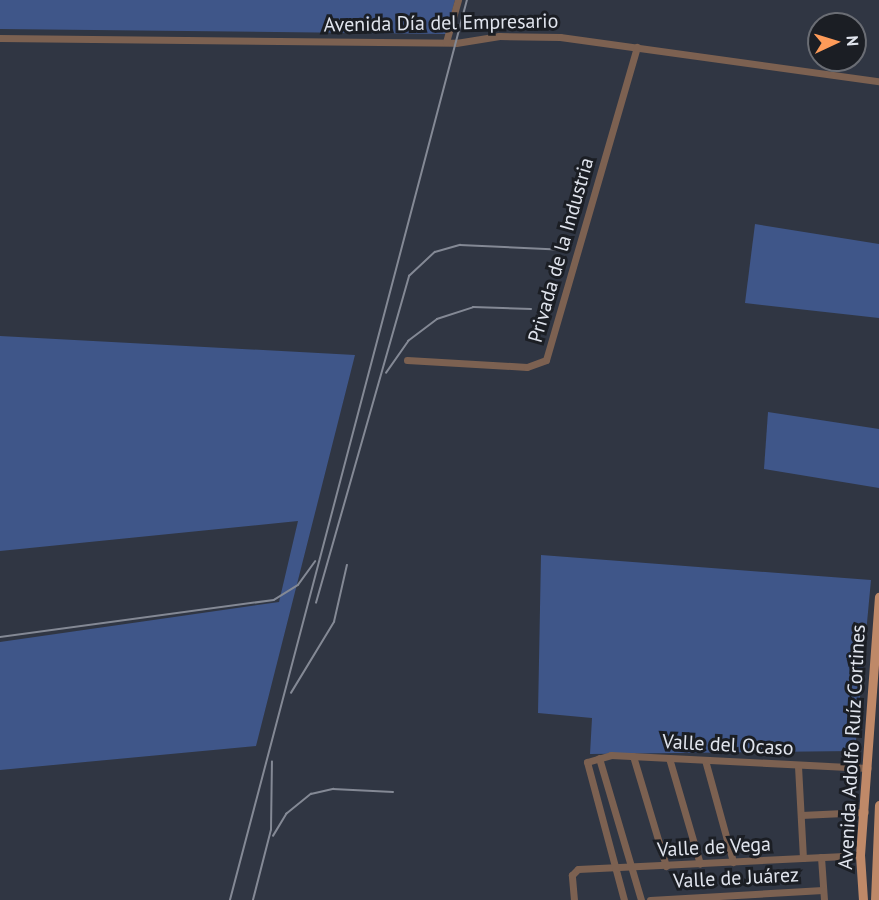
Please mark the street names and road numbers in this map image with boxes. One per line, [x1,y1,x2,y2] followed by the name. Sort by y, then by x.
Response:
[323,9,559,37] street label: Avenida Día del Empresario
[523,155,599,345] street label: Privada de la Industria
[834,623,870,871] street label: Avenida Adolfo Ruíz Cortines
[662,730,794,760] street label: Valle del Ocaso
[656,832,772,862] street label: Valle de Vega
[672,863,800,893] street label: Valle de Juárez

